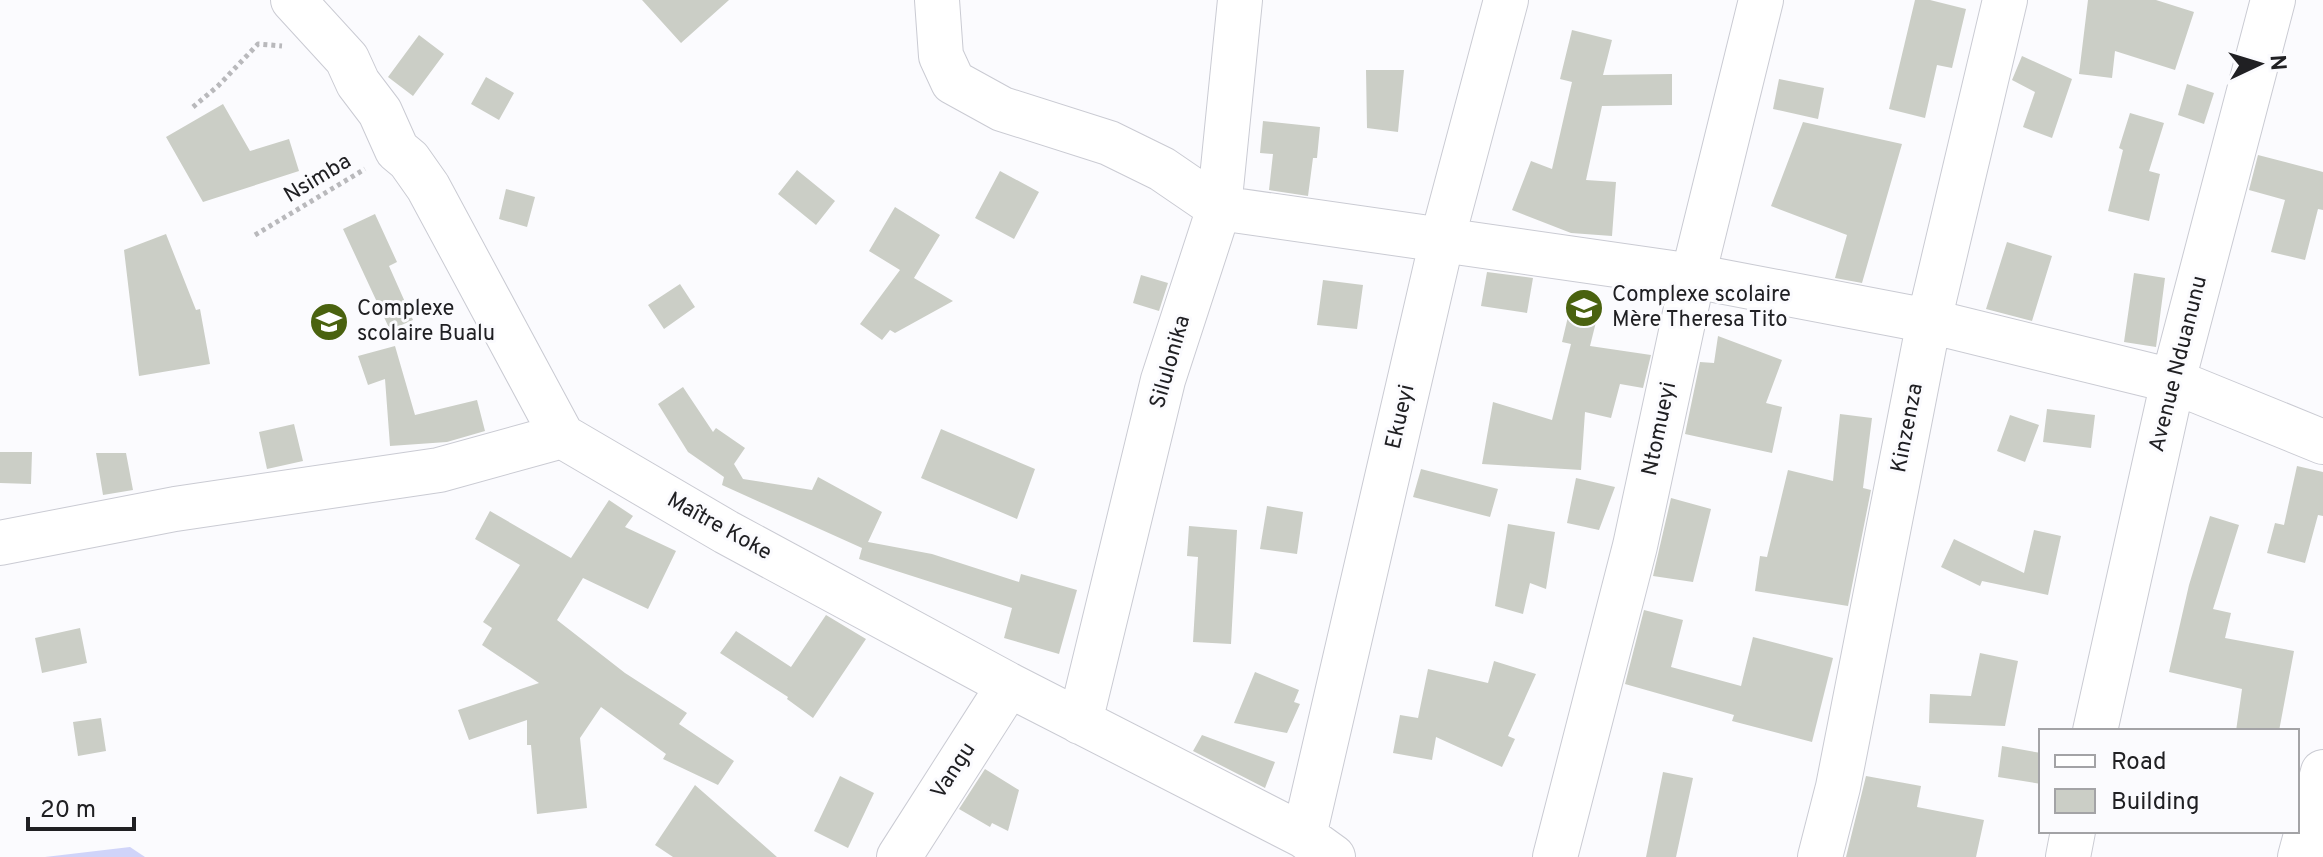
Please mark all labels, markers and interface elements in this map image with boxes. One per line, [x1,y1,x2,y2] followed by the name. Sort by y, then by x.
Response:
[2219,24,2299,104] north arrow
[2262,54,2290,72] text: N
[279,148,357,210] street label: Nsimba
[2144,273,2214,455] street label: Avenue Nduanunu
[1612,282,1791,334] place label: Complexe scolaire Mère Theresa Tito
[1563,287,1605,329] school or university icon: Complexe scolaire Mère Theresa Tito
[357,296,495,348] place label: Complexe scolaire Bualu
[308,301,350,343] school or university icon: Complexe scolaire Bualu
[1145,312,1197,412] street label: Silulonika
[1637,380,1683,478] street label: Ntomueyi
[1886,381,1930,475] street label: Kinzenza
[1380,382,1422,452] street label: Ekueyi
[662,487,776,567] street label: Maître Koke
[2039,729,2299,833] legend
[926,738,982,804] street label: Vangu
[2111,748,2167,778] text: Road
[28,781,134,831] scale bar
[2111,788,2200,818] text: Building
[40,796,96,826] text: 20 m

